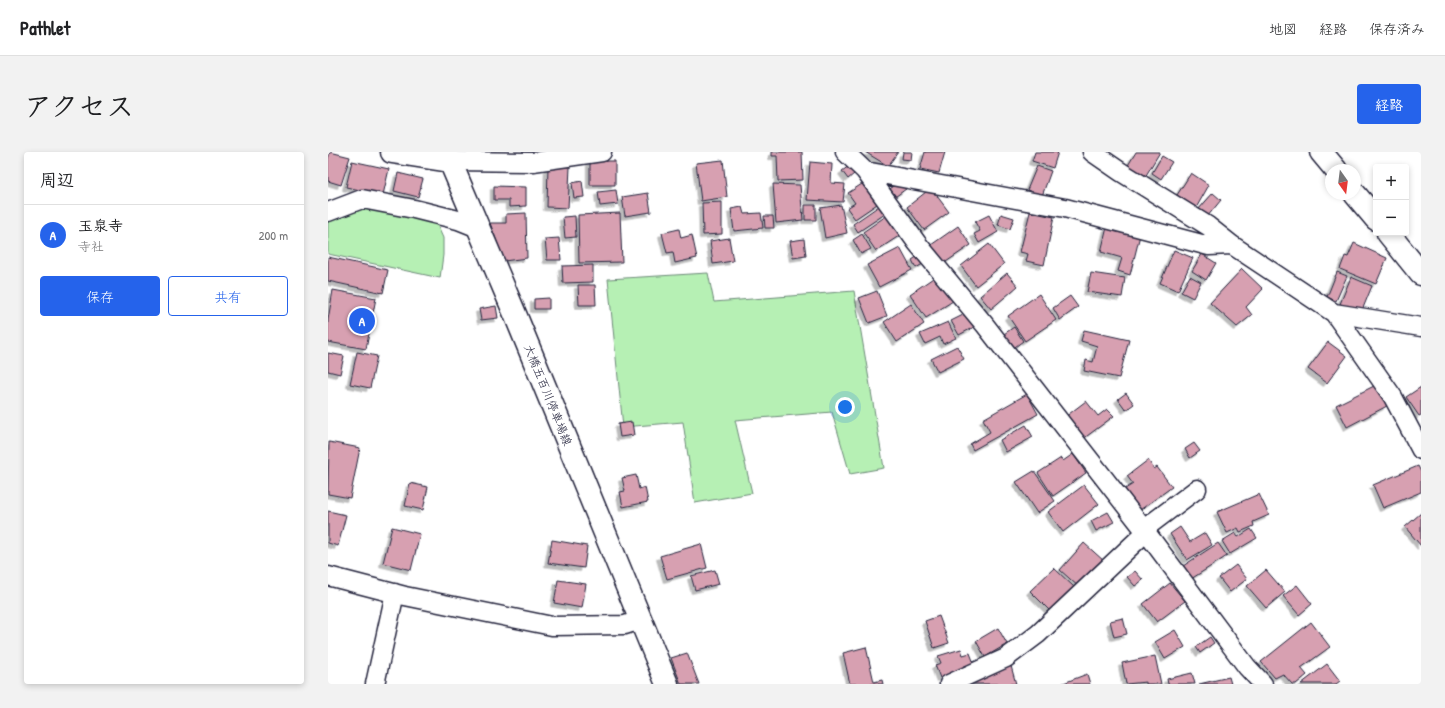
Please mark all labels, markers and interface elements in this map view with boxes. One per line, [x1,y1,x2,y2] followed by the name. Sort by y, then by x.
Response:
[20,15,70,41] text: Pathlet
[1269,19,1297,38] text: 地図
[1319,19,1347,38] text: 経路
[1369,19,1425,38] text: 保存済み
[1357,84,1421,124] button: 経路
[24,87,134,125] text: アクセス
[1325,164,1361,200] north arrow
[1373,164,1409,236] map controls
[1373,164,1409,200] button: +
[40,168,74,191] text: 周辺
[1373,200,1409,236] button: −
[78,215,123,236] text: 玉泉寺
[50,226,56,244] text: A
[258,226,288,244] text: 200 m
[78,237,104,255] text: 寺社
[40,276,160,316] button: 保存
[168,276,288,316] button: 共有
[349,306,375,336] pin: A
[520,342,577,448] street label: 大橋五百川停車場線
[835,397,855,417] your location

